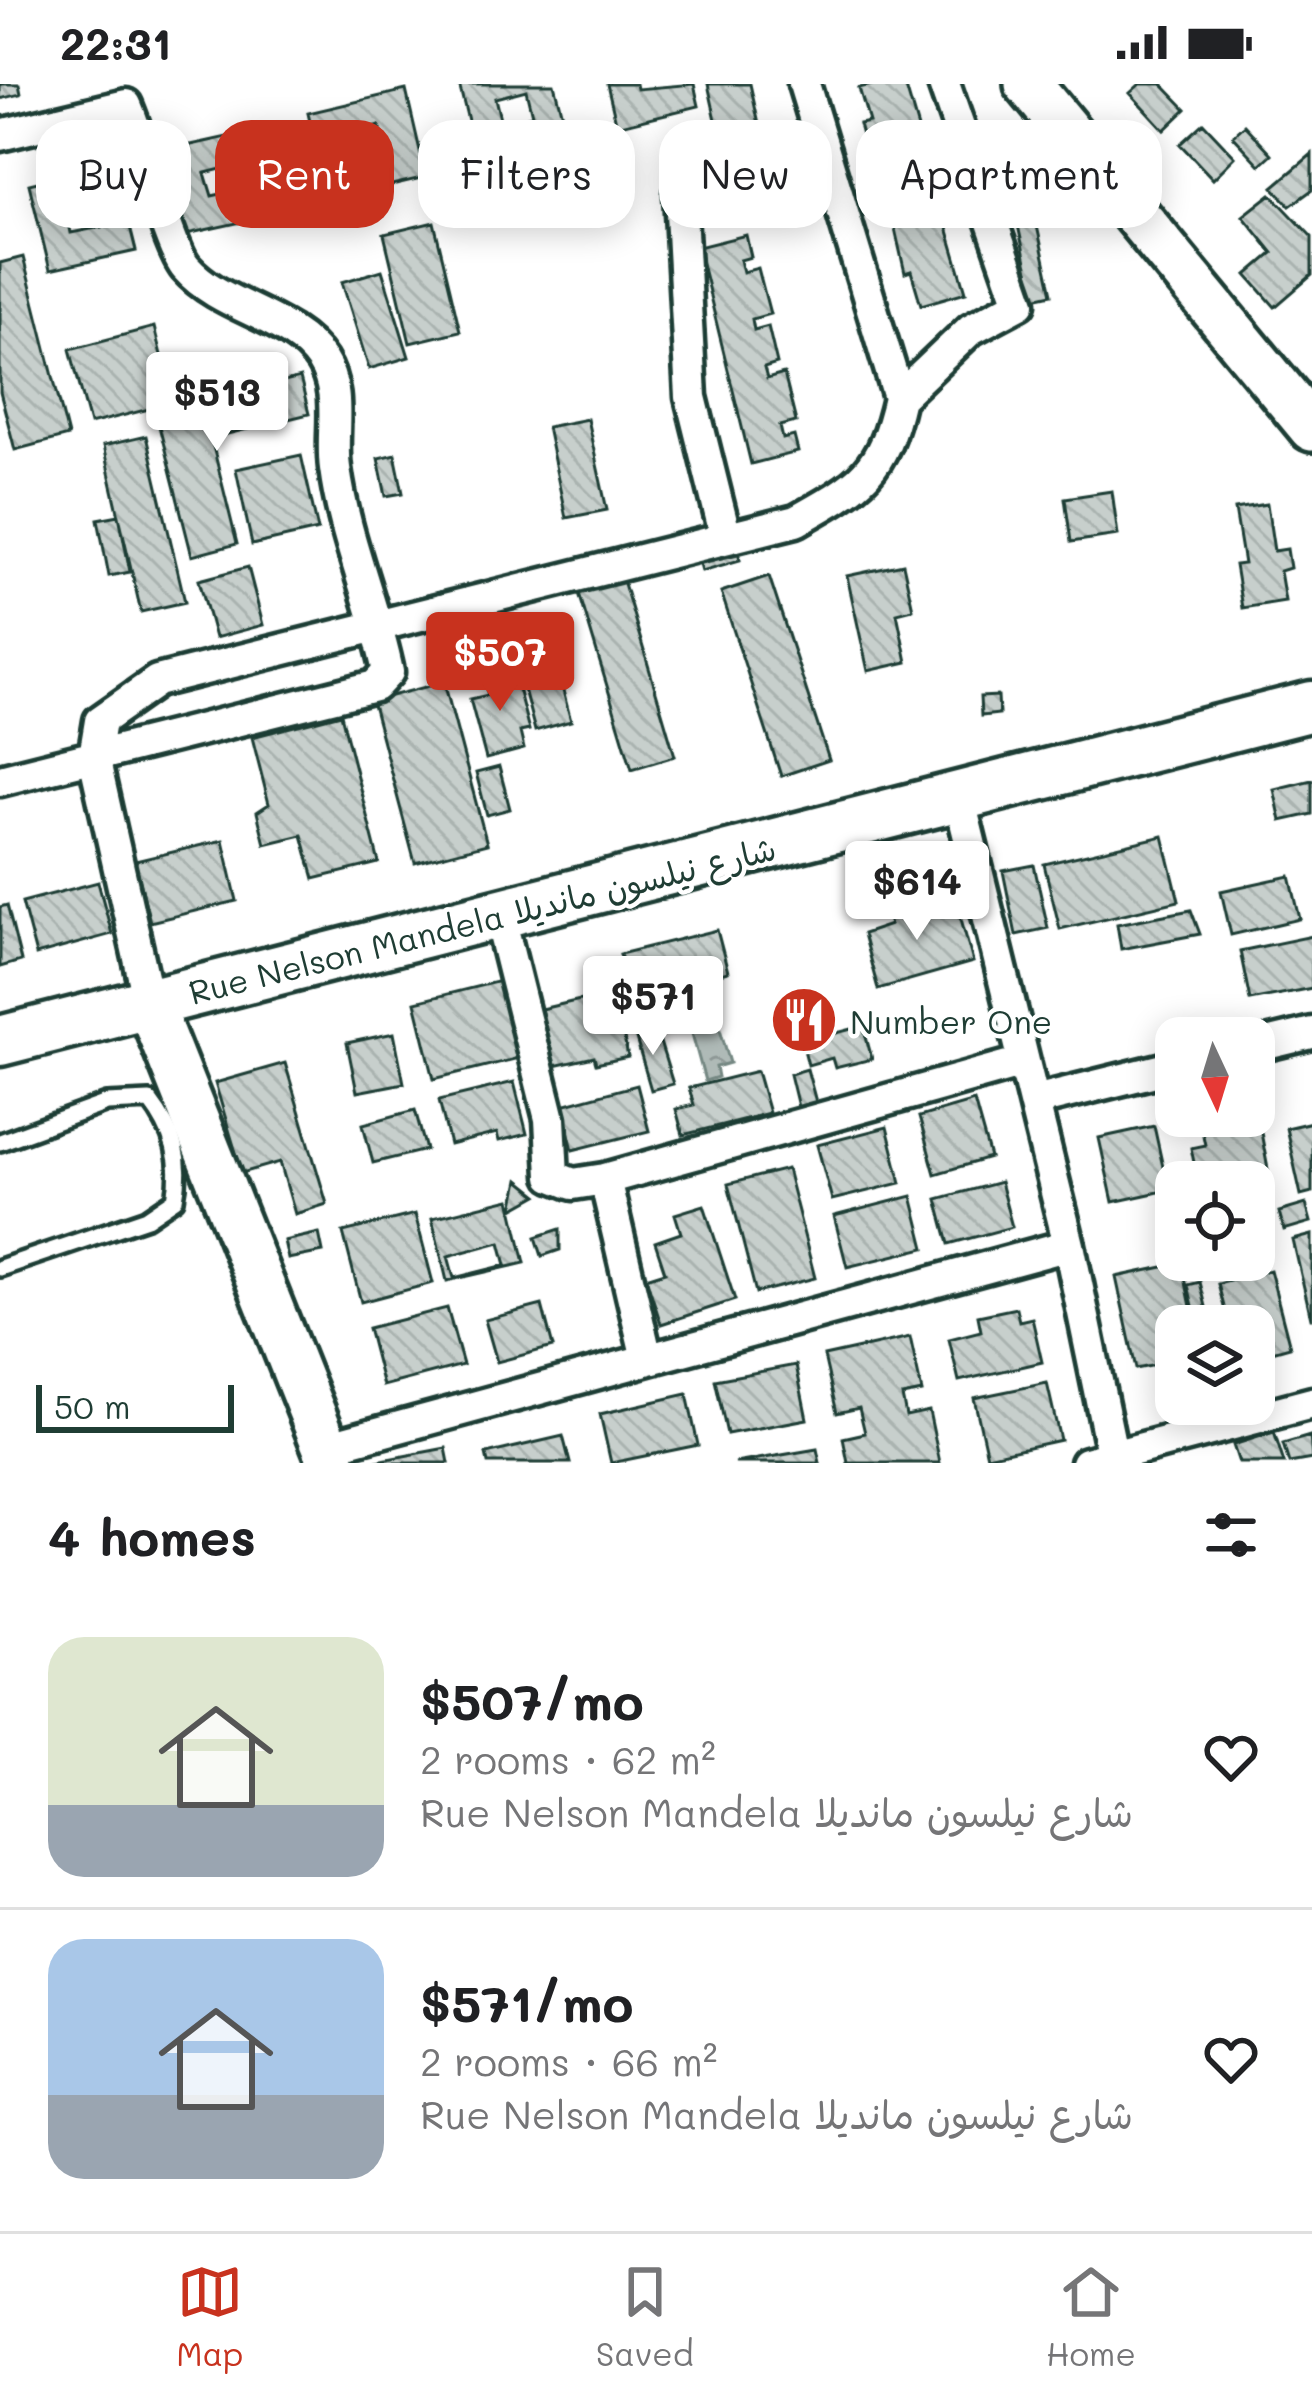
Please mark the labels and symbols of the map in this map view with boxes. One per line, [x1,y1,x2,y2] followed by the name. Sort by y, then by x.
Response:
[146,352,288,454] pin: $513
[429,612,571,714] pin: $507
[184,825,781,1017] street label: Rue Nelson Mandela شارع نيلسون مانديلا
[846,841,988,943] pin: $614
[582,956,724,1058] pin: $571
[769,985,839,1055] restaurant icon: Number One
[850,999,1052,1042] place label: Number One
[1155,1017,1275,1137] north arrow
[36,1379,234,1432] scale bar

